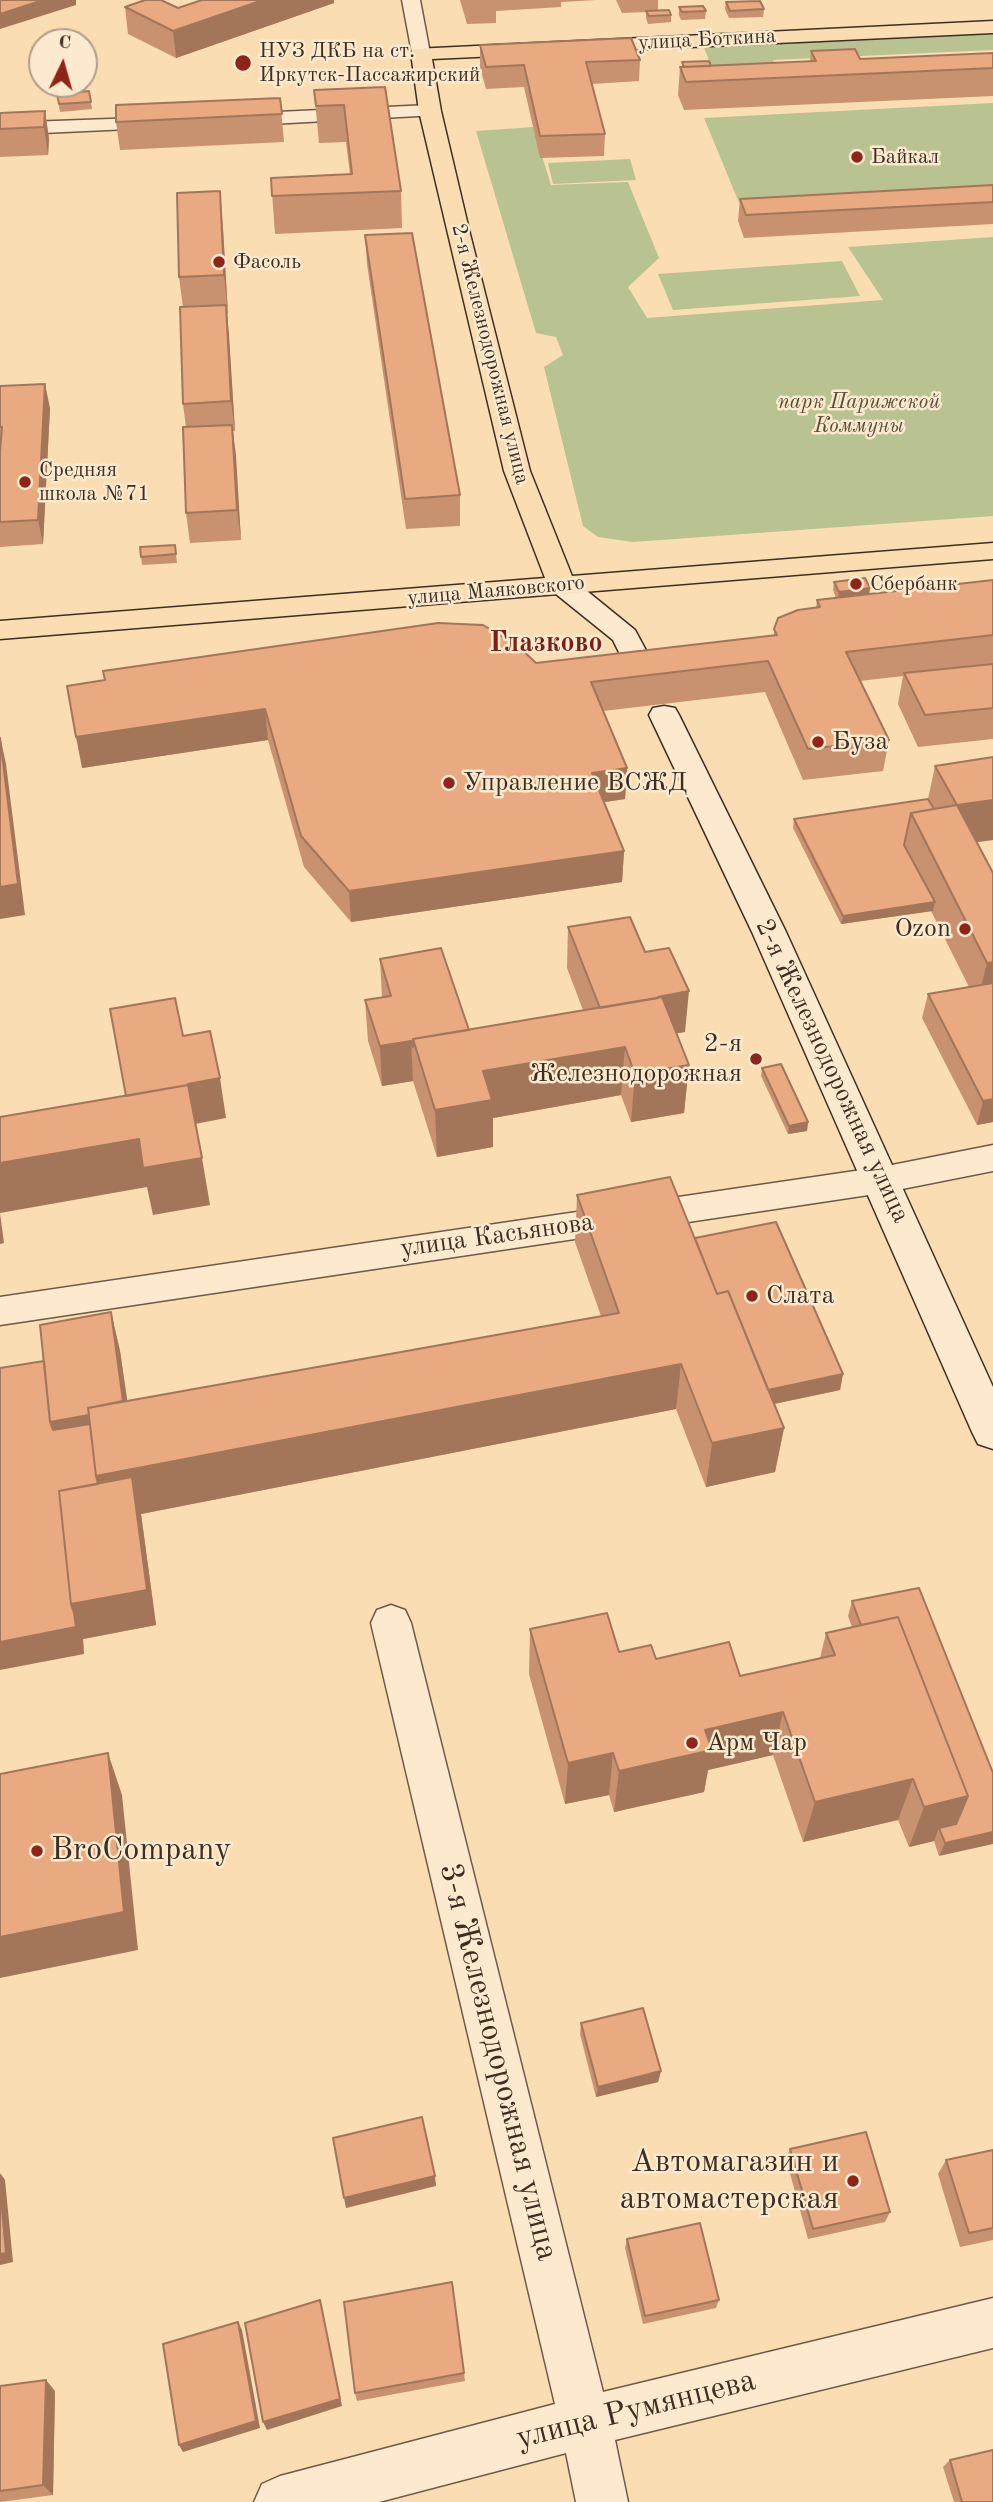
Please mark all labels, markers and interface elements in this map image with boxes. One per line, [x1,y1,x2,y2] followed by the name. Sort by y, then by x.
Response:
[637,24,777,56] street label: улица Боткина
[28,28,98,98] north arrow
[58,34,72,54] text: С
[259,38,480,88] place label: НУЗ ДКБ на ст. Иркутск-Пассажирский
[233,53,253,73] marker: НУЗ ДКБ на ст. Иркутск-Пассажирский
[871,144,939,170] place label: Байкал
[849,149,865,165] marker: Байкал
[445,221,535,487] street label: 2-я Железнодорожная улица
[233,249,301,275] place label: Фасоль
[211,254,227,270] marker: Фасоль
[778,389,940,439] park label: парк Парижской Коммуны
[39,457,150,507] place label: Средняя школа №71
[17,474,33,490] marker: Средняя школа №71
[406,571,586,611] street label: улица Маяковского
[870,571,958,597] place label: Сбербанк
[848,576,864,592] marker: Сбербанк
[489,627,603,661] district label: Глазково
[832,726,888,758] place label: Буза
[810,734,826,750] marker: Буза
[463,767,687,799] place label: Управление ВСЖД
[441,775,457,791] marker: Управление ВСЖД
[894,913,951,945] place label: Ozon
[748,914,916,1228] street label: 2-я Железнодорожная улица
[957,921,973,937] marker: Ozon
[530,1028,742,1090] place label: 2-я Железнодорожная
[748,1051,764,1067] marker: 2-я Железнодорожная
[398,1207,596,1265] street label: улица Касьянова
[766,1280,834,1312] place label: Слата
[744,1288,760,1304] marker: Слата
[706,1727,807,1759] place label: Арм Чар
[684,1735,700,1751] marker: Арм Чар
[51,1832,231,1870] place label: BroCompany
[29,1843,45,1859] marker: BroCompany
[430,1859,566,2265] street label: 3-я Железнодорожная улица
[620,2144,839,2219] place label: Автомагазин и автомастерская
[845,2173,861,2189] marker: Автомагазин и автомастерская
[512,2362,760,2458] street label: улица Румянцева

